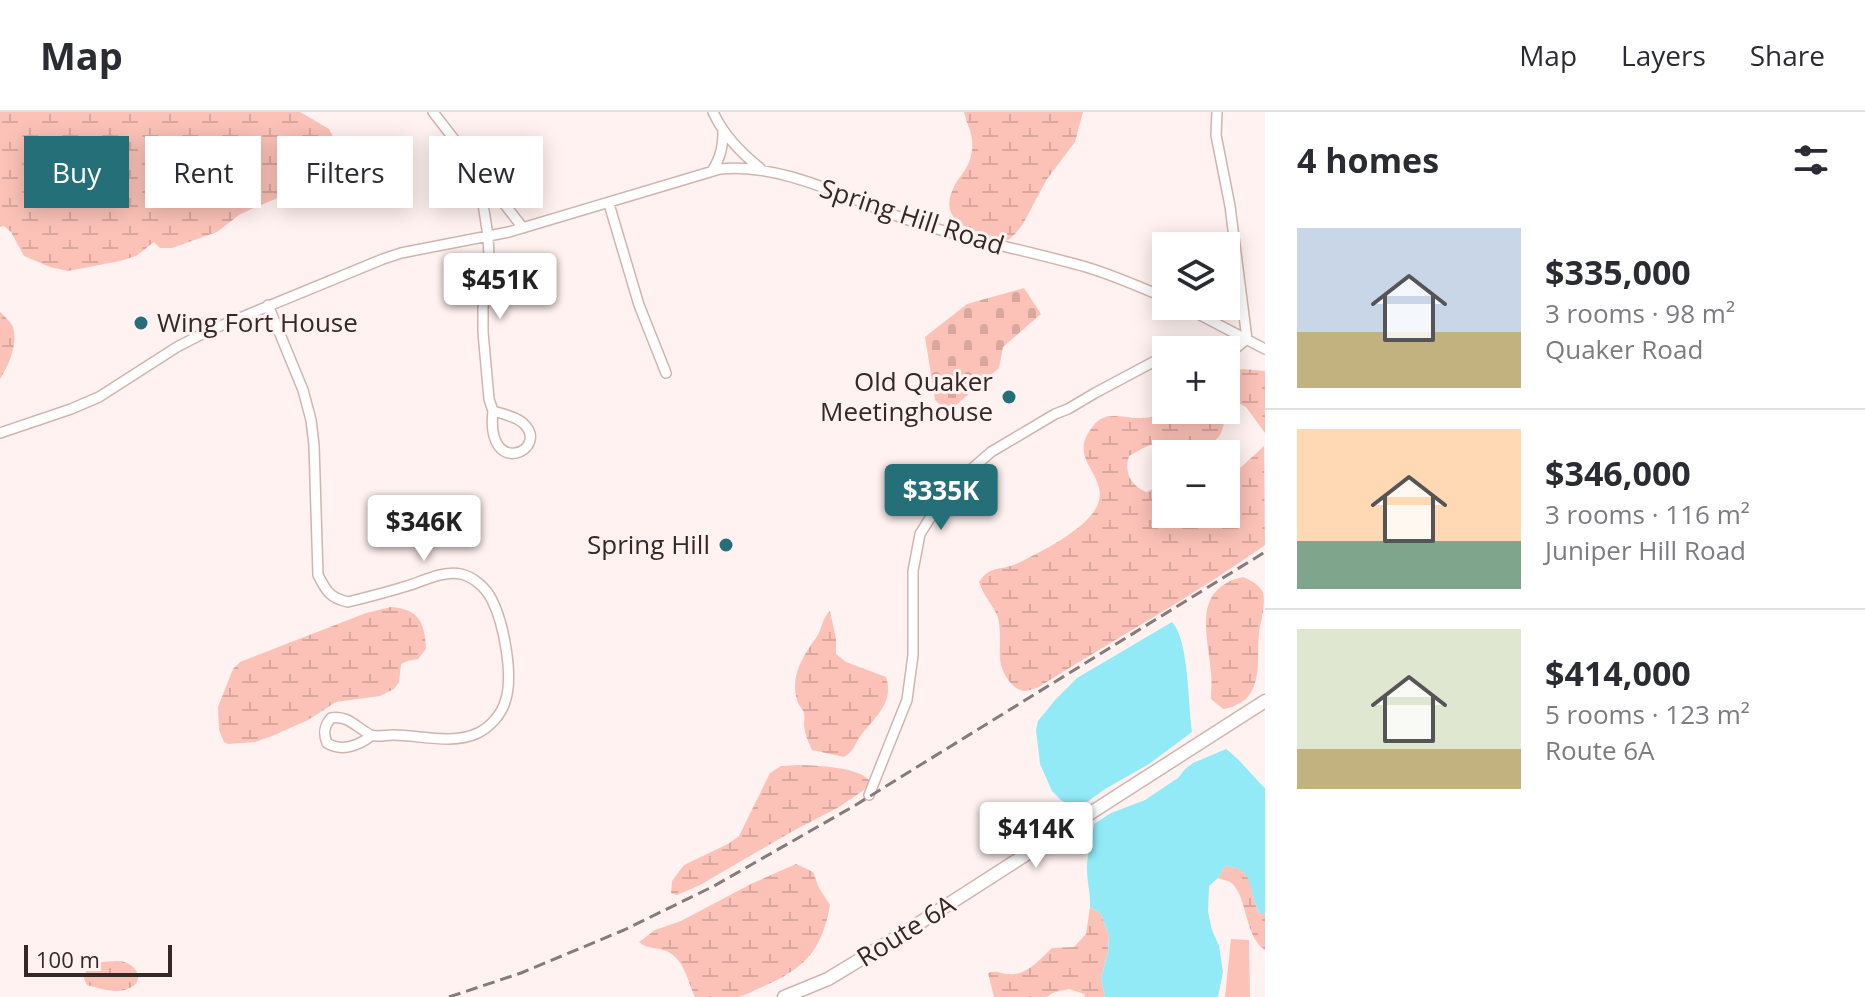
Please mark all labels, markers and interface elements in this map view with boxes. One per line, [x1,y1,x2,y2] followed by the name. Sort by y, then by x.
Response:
[40,29,123,81] text: Map
[1519,36,1577,74] text: Map
[1621,36,1706,74] text: Layers
[1750,36,1825,74] text: Share
[24,136,129,208] chip: Buy
[145,136,261,208] chip: Rent
[277,136,413,208] chip: Filters
[429,136,543,208] chip: New
[1297,137,1439,183] text: 4 homes
[1789,138,1833,182] icon: filters
[816,169,1009,263] street label: Spring Hill Road
[1152,232,1240,528] map controls
[1152,232,1240,320] button: layers
[1545,249,1691,295] text: $335,000
[444,253,556,321] pin: $451K
[1361,260,1457,356] icon: home
[462,261,538,297] text: $451K
[1545,295,1735,331] text: 3 rooms · 98 m²
[157,304,358,340] place label: Wing Fort House
[132,314,150,332] marker: Wing Fort House
[1545,331,1703,367] text: Quaker Road
[1152,336,1240,424] button: +
[820,363,993,429] place label: Old Quaker Meetinghouse
[1000,388,1018,406] marker: Old Quaker Meetinghouse
[1152,440,1240,528] button: −
[1545,450,1691,496] text: $346,000
[1361,461,1457,557] icon: home
[885,464,997,532] pin: $335K
[903,472,979,508] text: $335K
[368,495,480,563] pin: $346K
[1545,496,1750,532] text: 3 rooms · 116 m²
[386,503,462,539] text: $346K
[587,526,710,562] place label: Spring Hill
[1545,532,1746,568] text: Juniper Hill Road
[717,536,735,554] marker: Spring Hill
[1545,650,1691,696] text: $414,000
[1361,661,1457,757] icon: home
[1545,696,1750,732] text: 5 rooms · 123 m²
[1545,732,1655,768] text: Route 6A
[980,802,1092,870] pin: $414K
[998,810,1074,846] text: $414K
[849,886,962,974] street label: Route 6A
[24,941,172,977] scale bar
[36,944,100,974] text: 100 m

